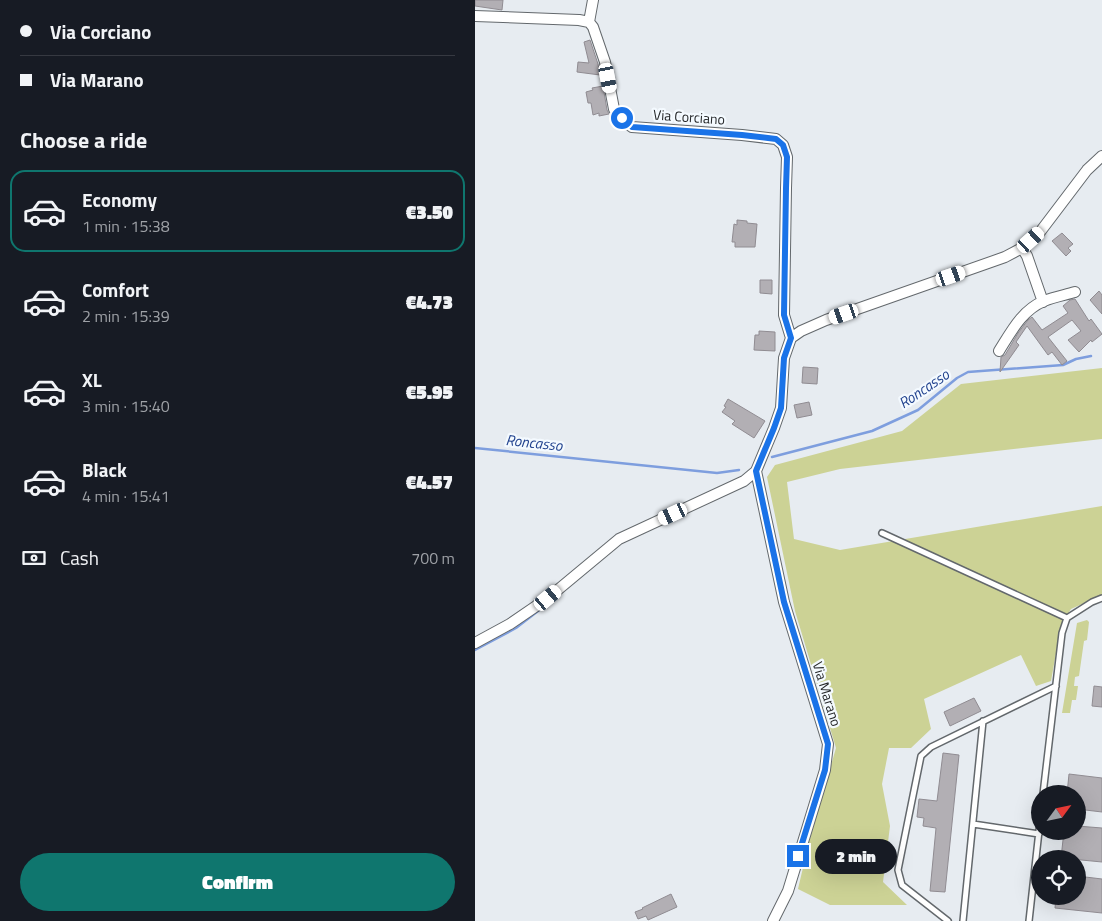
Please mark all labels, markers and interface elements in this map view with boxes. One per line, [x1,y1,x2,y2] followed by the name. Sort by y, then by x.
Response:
[50,17,151,46] text: Via Corciano
[597,62,618,94] car
[50,65,144,94] text: Via Marano
[652,104,726,129] street label: Via Corciano
[611,107,633,129] route start
[20,123,147,157] text: Choose a ride
[82,185,157,214] text: Economy
[22,189,67,234] icon: car
[406,197,453,226] text: €3.50
[82,214,170,238] text: 1 min · 15:38
[1014,224,1047,256] car
[934,264,967,288] car
[82,275,149,304] text: Comfort
[22,279,67,324] icon: car
[406,287,453,316] text: €4.73
[827,302,860,326] car
[82,304,170,328] text: 2 min · 15:39
[894,363,954,414] water label: Roncasso
[82,365,102,394] text: XL
[22,369,67,414] icon: car
[406,377,453,406] text: €5.95
[82,394,170,418] text: 3 min · 15:40
[504,428,564,457] water label: Roncasso
[82,455,127,484] text: Black
[22,459,67,504] icon: car
[406,467,453,496] text: €4.57
[82,484,170,508] text: 4 min · 15:41
[656,501,689,527] car
[60,543,99,572] text: Cash
[20,544,48,572] icon: cash
[411,546,455,570] text: 700 m
[531,583,564,613] car
[808,659,847,729] street label: Via Marano
[1031,785,1086,840] north arrow
[1031,785,1086,905] map controls
[815,838,898,874] callout: 2 min
[836,844,876,868] text: 2 min
[787,845,809,867] route end
[1031,850,1086,905] button: locate
[20,853,455,911] button: Confirm

